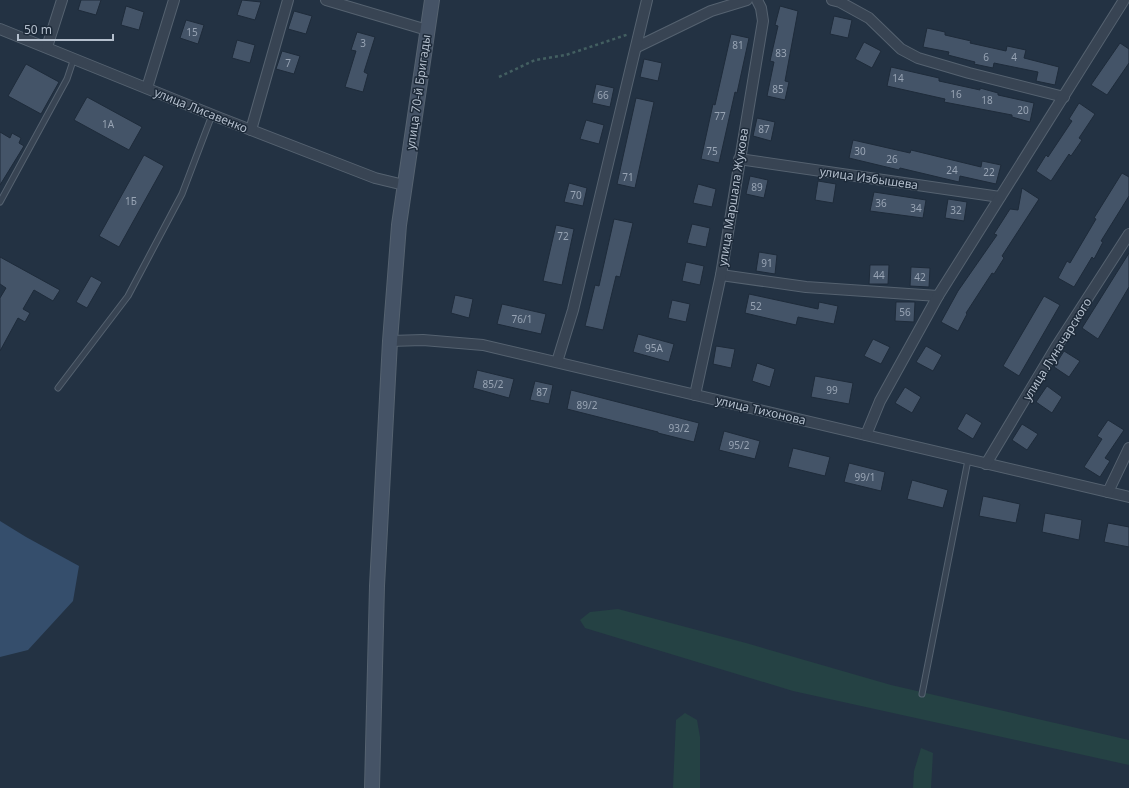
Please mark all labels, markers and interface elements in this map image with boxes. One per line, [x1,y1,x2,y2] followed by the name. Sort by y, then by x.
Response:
[18,16,113,42] scale bar
[24,21,52,38] text: 50 m
[186,25,198,39] house number: 15
[402,34,434,150] street label: улица 70-й Бригады
[360,36,366,50] house number: 3
[732,38,744,52] house number: 81
[775,46,787,60] house number: 83
[983,50,989,64] house number: 6
[1011,50,1017,64] house number: 4
[285,56,291,70] house number: 7
[892,71,904,85] house number: 14
[772,82,784,96] house number: 85
[152,83,250,137] street label: улица Лисавенко
[950,87,962,101] house number: 16
[597,88,609,102] house number: 66
[981,93,993,107] house number: 18
[1017,103,1029,117] house number: 20
[714,109,726,123] house number: 77
[102,117,115,131] house number: 1А
[758,122,770,136] house number: 87
[714,127,752,267] street label: улица Маршала Жукова
[706,144,718,158] house number: 75
[854,144,866,158] house number: 30
[886,152,898,166] house number: 26
[819,163,919,193] street label: улица Избышева
[946,163,958,177] house number: 24
[983,165,995,179] house number: 22
[622,170,634,184] house number: 71
[751,180,763,194] house number: 89
[570,188,582,202] house number: 70
[125,194,137,208] house number: 1Б
[875,196,887,210] house number: 36
[910,201,922,215] house number: 34
[950,203,962,217] house number: 32
[557,229,569,243] house number: 72
[761,256,773,270] house number: 91
[873,268,885,282] house number: 44
[914,270,926,284] house number: 42
[1018,294,1096,404] street label: улица Луначарского
[750,299,762,313] house number: 52
[899,305,911,319] house number: 56
[512,312,532,326] house number: 76/1
[645,341,664,355] house number: 95А
[483,377,504,391] house number: 85/2
[826,383,838,397] house number: 99
[536,385,548,399] house number: 87
[714,391,808,429] street label: улица Тихонова
[577,398,598,412] house number: 89/2
[669,421,690,435] house number: 93/2
[729,438,750,452] house number: 95/2
[855,470,875,484] house number: 99/1

